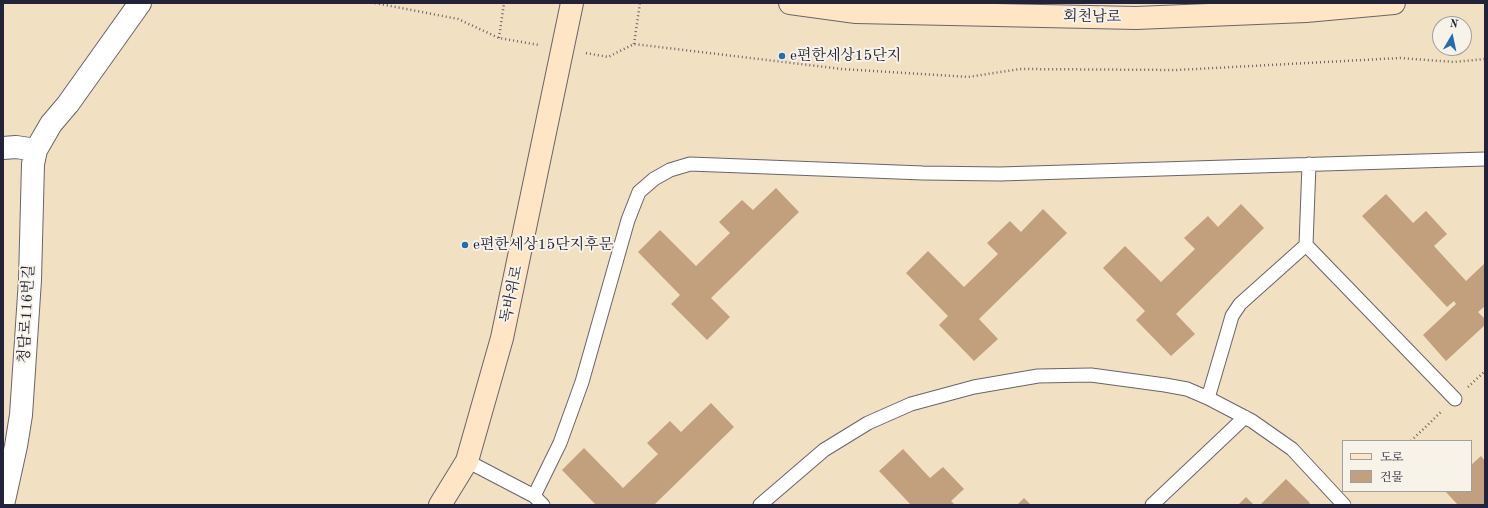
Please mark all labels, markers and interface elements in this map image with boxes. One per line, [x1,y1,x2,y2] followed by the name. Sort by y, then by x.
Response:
[1063,7,1121,27] street label: 회천남로
[1432,16,1472,56] north arrow
[1449,19,1459,31] text: N
[790,47,901,65] place label: e편한세상15단지
[777,51,787,61] marker: e편한세상15단지
[473,236,613,254] place label: e편한세상15단지후문
[460,240,470,250] marker: e편한세상15단지후문
[15,264,39,364] street label: 청담로116번길
[497,264,527,324] street label: 독바위로
[1342,440,1472,492] legend
[1380,452,1403,464] text: 도로
[1380,472,1403,484] text: 건물

